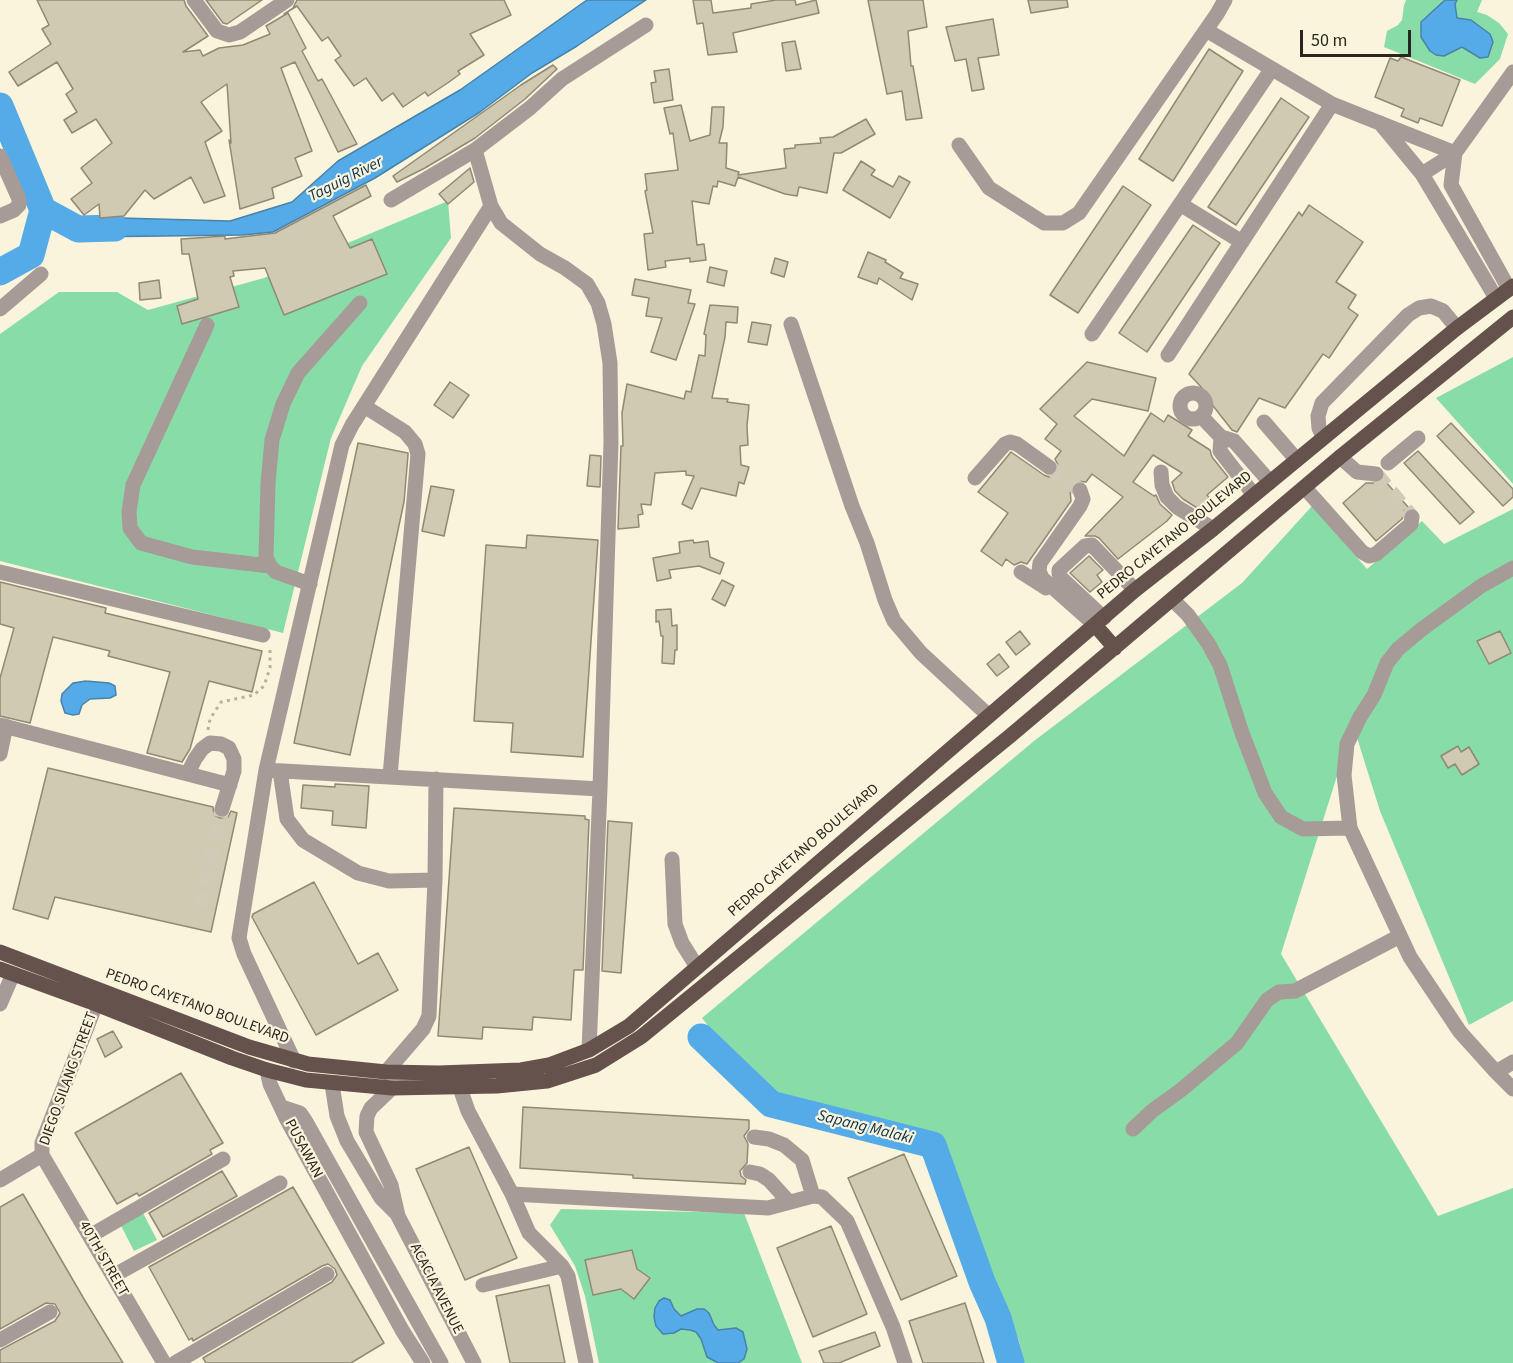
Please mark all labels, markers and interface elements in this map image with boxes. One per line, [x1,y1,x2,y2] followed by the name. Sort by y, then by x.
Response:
[1303,18,1414,56] scale bar
[1311,28,1347,53] text: 50 m
[306,153,386,207] water label: Taguig River
[1094,468,1256,604] street label: PEDRO CAYETANO BOULEVARD
[725,781,883,921] street label: PEDRO CAYETANO BOULEVARD
[103,965,291,1049] street label: PEDRO CAYETANO BOULEVARD
[36,1010,102,1148] street label: DIEGO SILANG STREET
[815,1107,915,1149] water label: Sapang Malaki
[280,1117,326,1181] street label: PUSAWAN
[74,1218,132,1300] street label: 40TH STREET
[405,1241,467,1337] street label: ACACIA AVENUE

